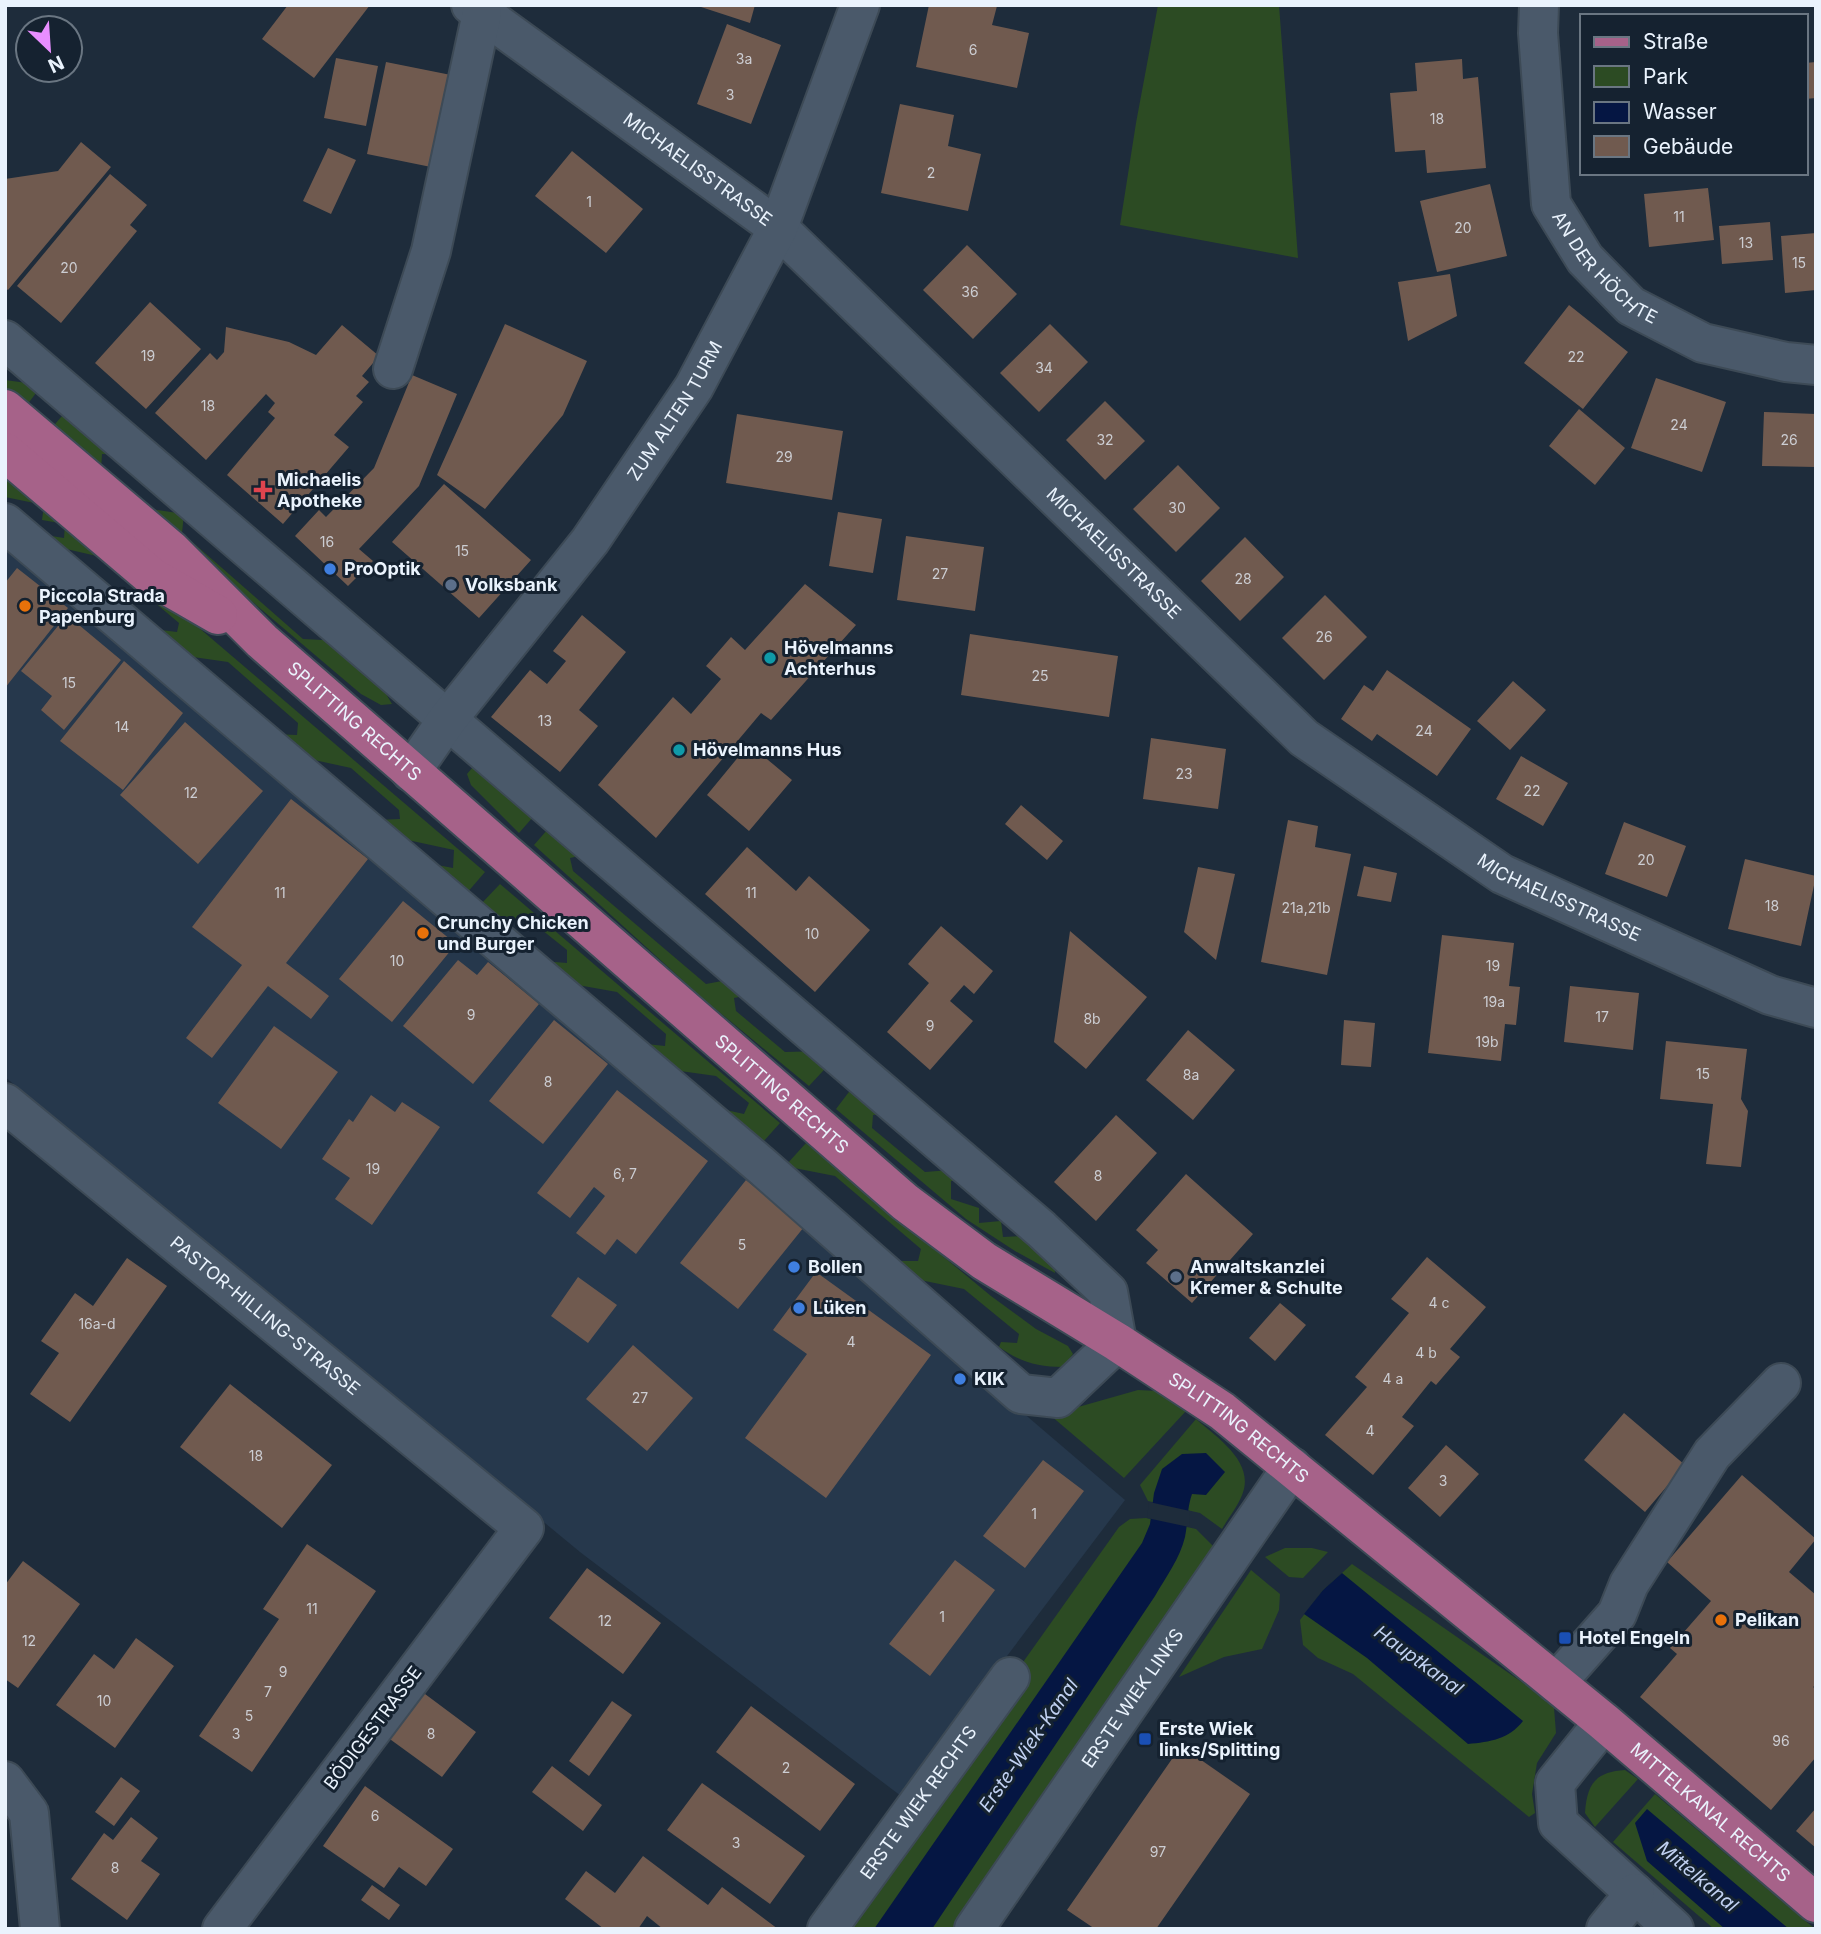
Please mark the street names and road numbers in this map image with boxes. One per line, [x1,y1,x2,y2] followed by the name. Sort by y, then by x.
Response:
[619,108,776,230] street label: MICHAELISSTRASSE
[1548,207,1661,328] street label: AN DER HÖCHTE
[623,337,726,484] street label: ZUM ALTEN TURM
[1043,483,1185,623] street label: MICHAELISSTRASSE
[284,657,426,785] street label: SPLITTING RECHTS
[1474,849,1644,945] street label: MICHAELISSTRASSE
[711,1030,853,1158] street label: SPLITTING RECHTS
[166,1232,364,1399] street label: PASTOR-HILLING-STRASSE
[1165,1368,1313,1487] street label: SPLITTING RECHTS
[1077,1625,1188,1772] street label: ERSTE WIEK LINKS
[319,1661,426,1793] street label: BÖDIGESTRASSE
[856,1722,981,1883] street label: ERSTE WIEK RECHTS
[1626,1738,1795,1886] street label: MITTELKANAL RECHTS

